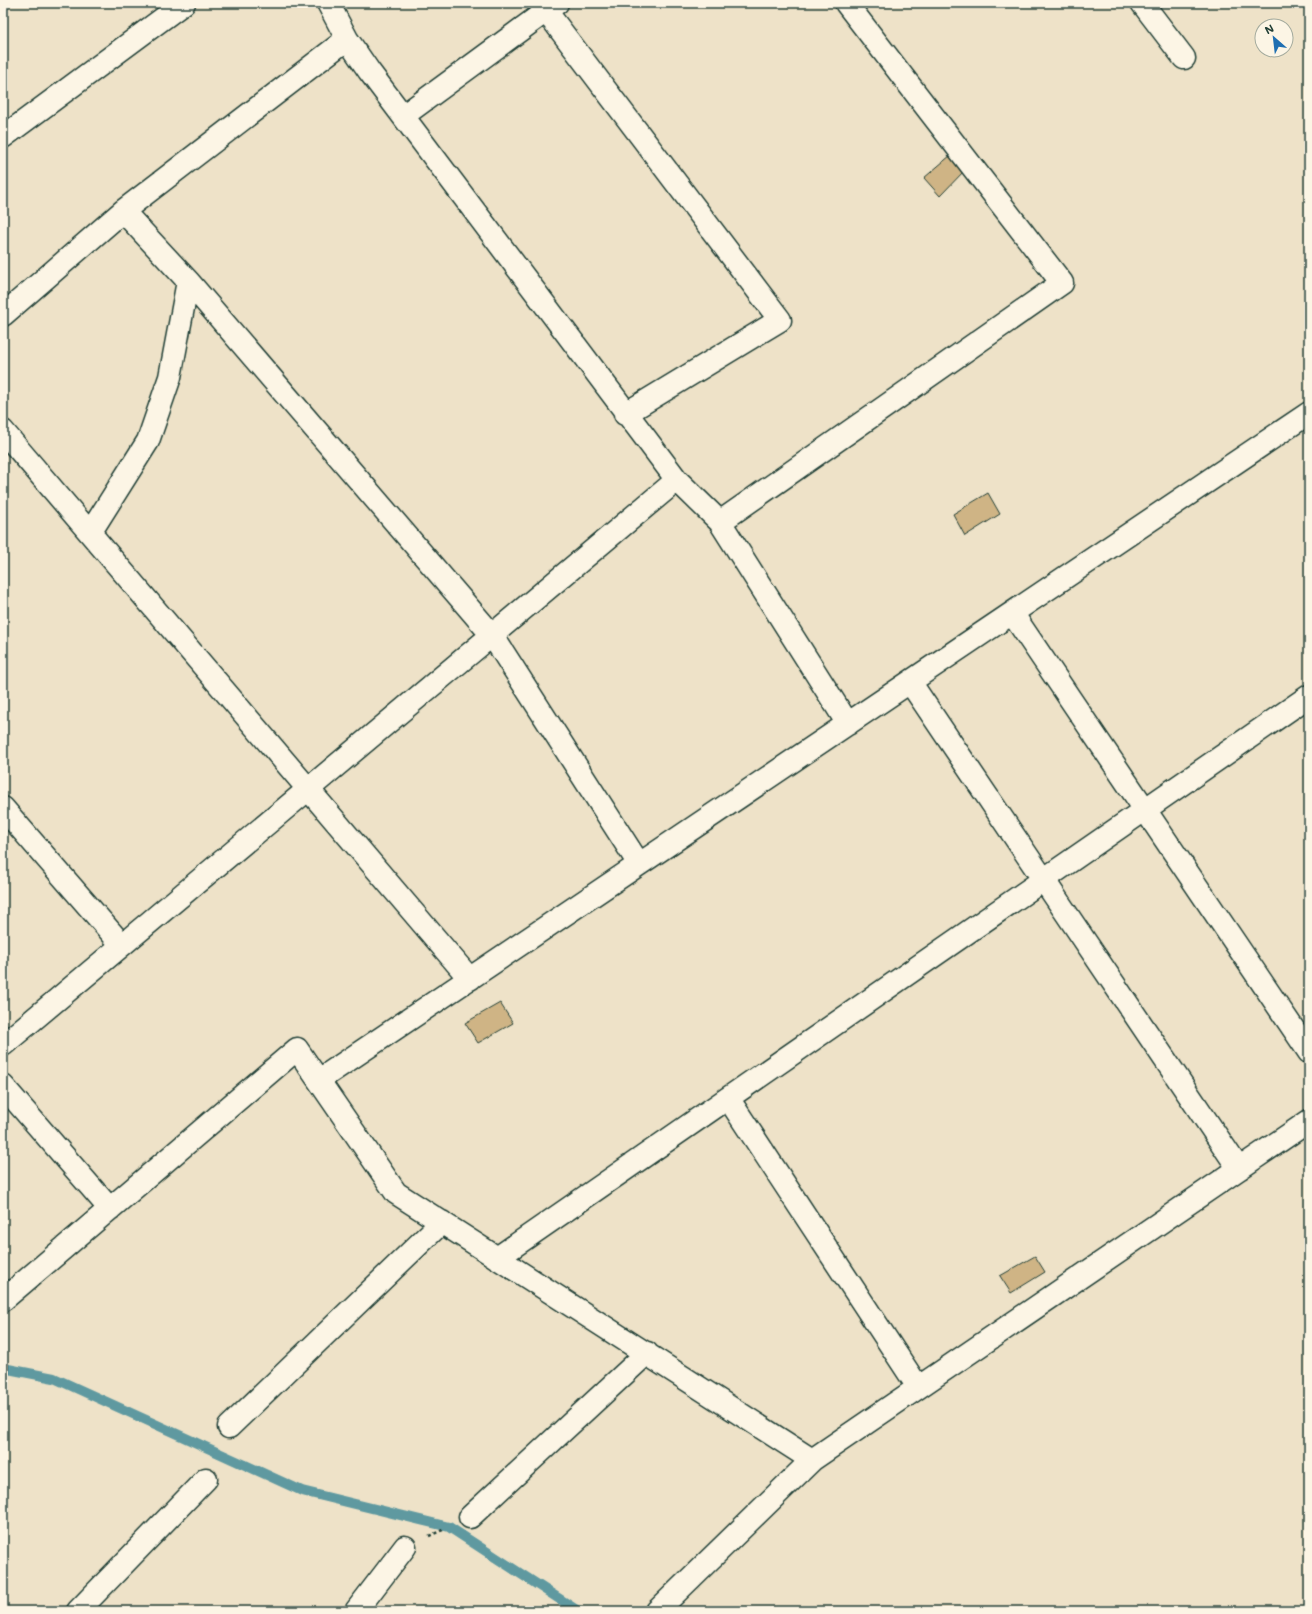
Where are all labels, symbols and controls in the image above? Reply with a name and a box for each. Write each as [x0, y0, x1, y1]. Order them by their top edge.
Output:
north arrow [1254, 18, 1294, 58]
text: N [1262, 20, 1276, 37]

